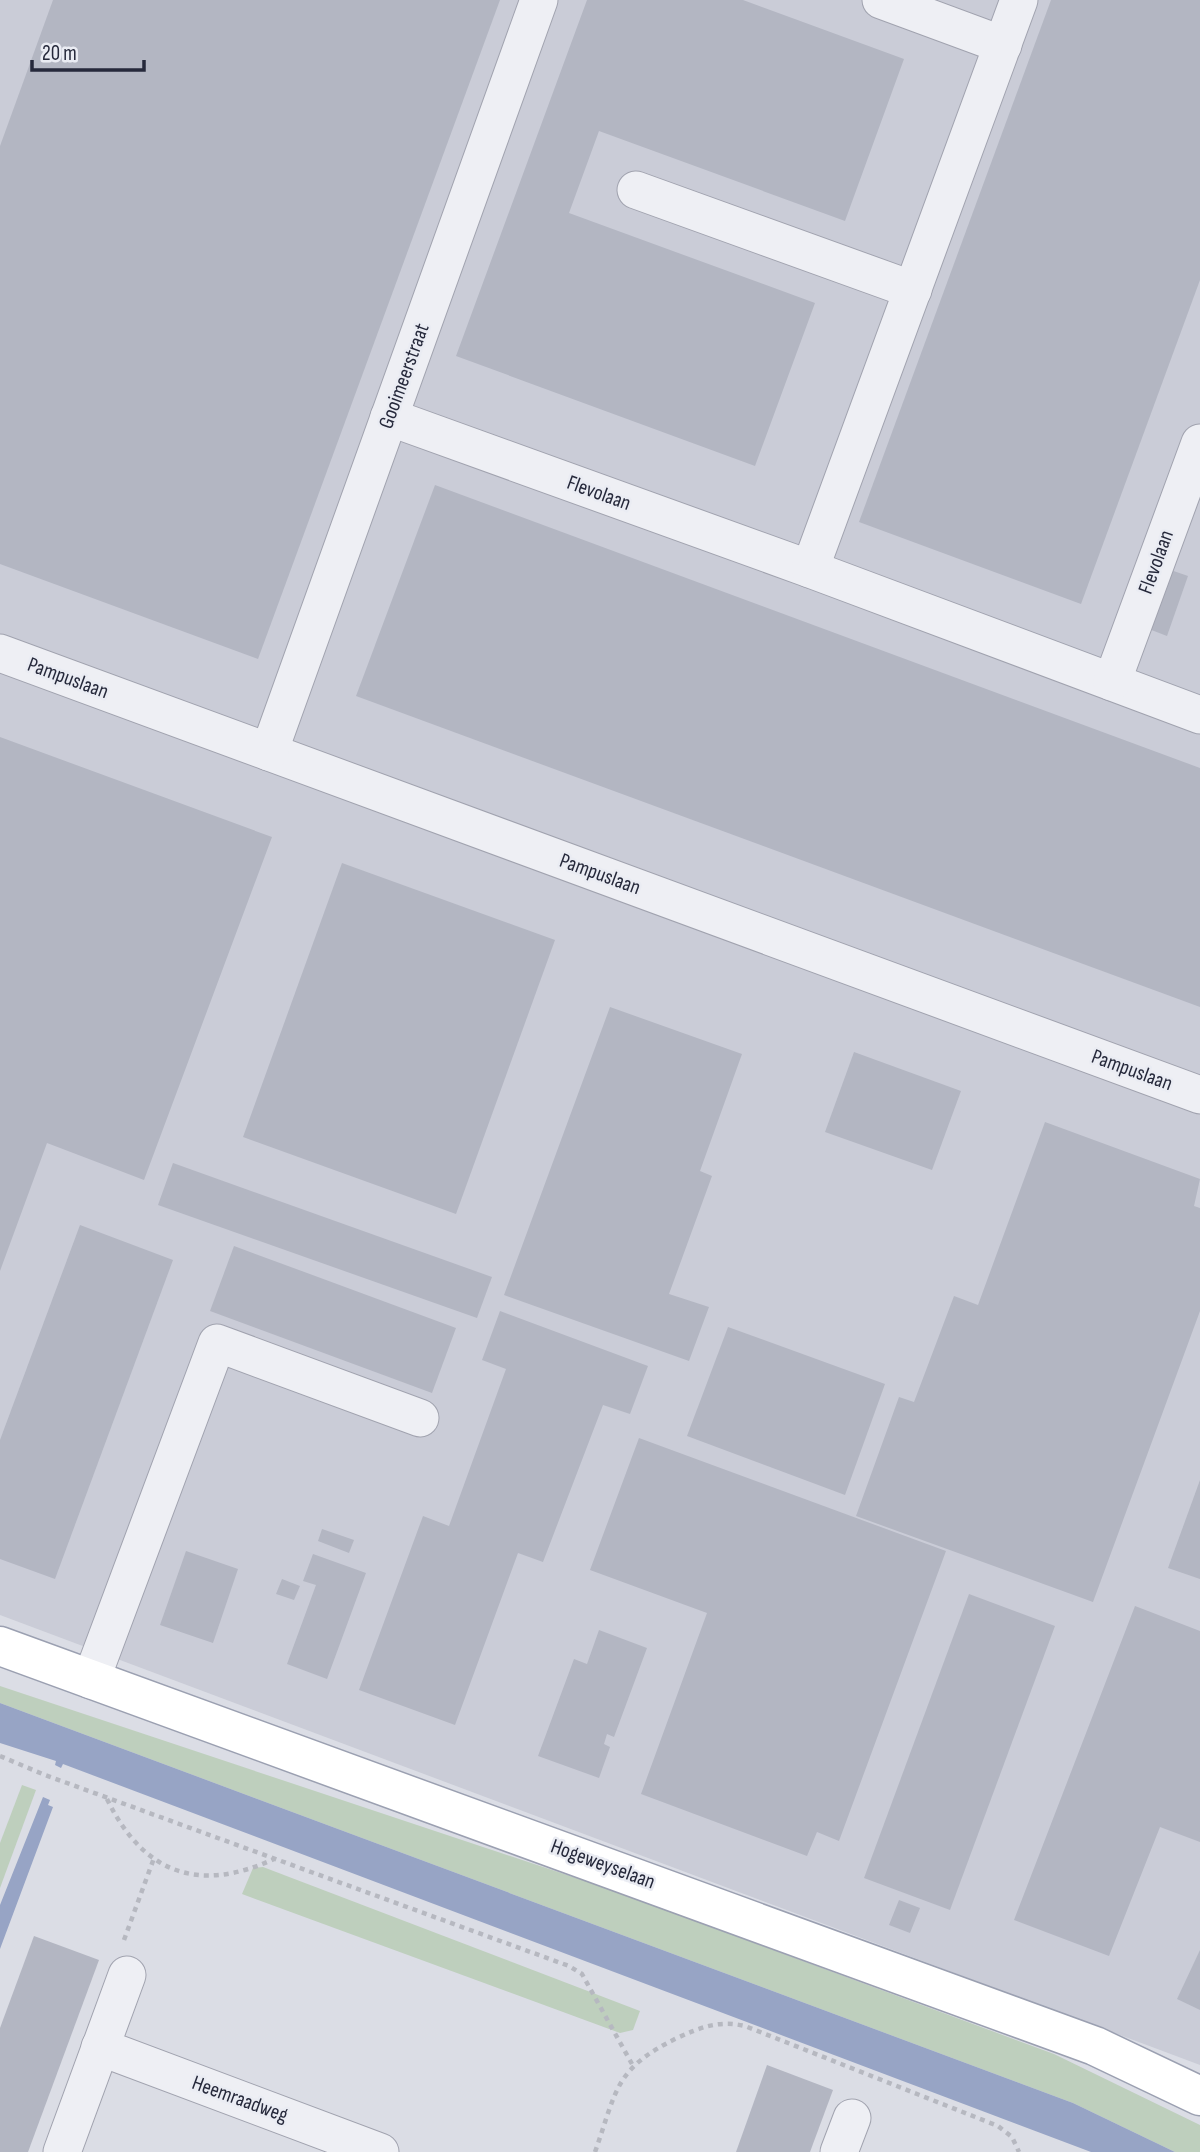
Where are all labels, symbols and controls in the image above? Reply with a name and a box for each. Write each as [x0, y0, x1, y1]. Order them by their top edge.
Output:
scale bar [32, 28, 144, 72]
text: 20 m [42, 41, 77, 66]
street label: Gooimeerstraat [373, 320, 435, 432]
street label: Flevolaan [564, 470, 634, 516]
street label: Flevolaan [1133, 527, 1179, 597]
street label: Pampuslaan [24, 652, 112, 704]
street label: Pampuslaan [556, 848, 644, 900]
street label: Pampuslaan [1088, 1044, 1176, 1096]
street label: Hogeweyselaan [547, 1834, 659, 1894]
street label: Heemraadweg [189, 2070, 291, 2128]

